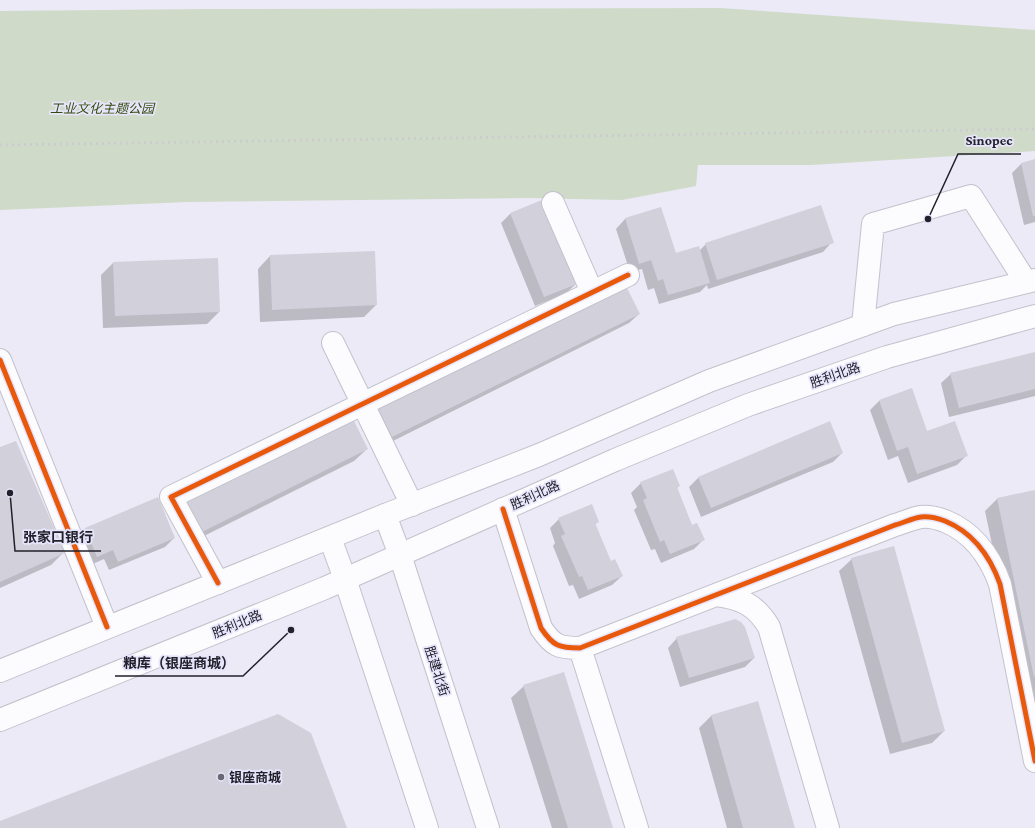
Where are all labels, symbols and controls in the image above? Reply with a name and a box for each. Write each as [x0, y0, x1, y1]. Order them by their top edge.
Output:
park label: 工业文化主题公园 [50, 101, 156, 116]
callout: Sinopec [958, 128, 1021, 154]
text: Sinopec [966, 132, 1013, 148]
street label: 胜利北路 [808, 359, 862, 391]
street label: 胜利北路 [508, 478, 562, 512]
callout: 张家口银行 [15, 525, 101, 551]
text: 张家口银行 [23, 529, 93, 545]
street label: 胜利北路 [210, 607, 264, 641]
street label: 胜建北街 [422, 644, 452, 698]
callout: 粮库（银座商城） [115, 650, 243, 676]
text: 粮库（银座商城） [123, 655, 235, 671]
place label: 银座商城 [229, 770, 281, 785]
marker: 银座商城 [216, 772, 226, 782]

